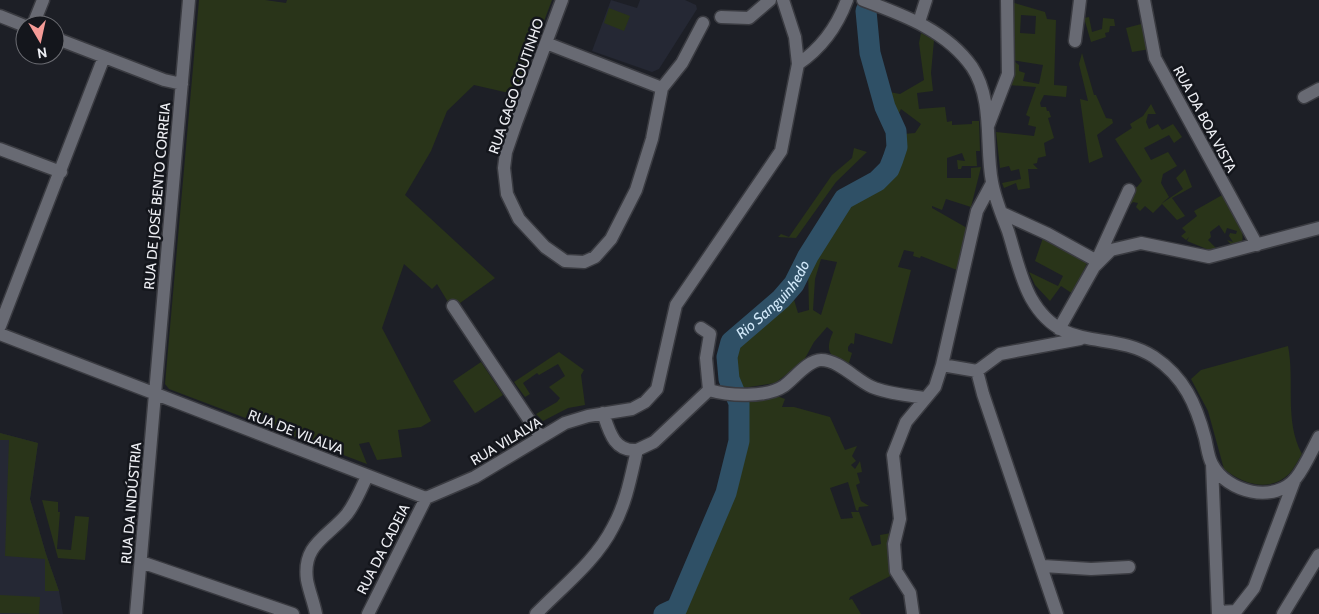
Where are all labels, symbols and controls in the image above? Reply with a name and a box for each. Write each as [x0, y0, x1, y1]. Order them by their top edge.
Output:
north arrow [15, 15, 65, 65]
street label: RUA GAGO COUTINHO [484, 16, 548, 156]
text: N [36, 43, 48, 63]
street label: RUA DA BOA VISTA [1169, 63, 1241, 176]
street label: RUA DE JOSÉ BENTO CORREIA [140, 101, 174, 290]
water label: Rio Sanguinhedo [732, 257, 814, 343]
street label: RUA DE VILALVA [246, 405, 347, 459]
street label: RUA VILALVA [467, 413, 545, 469]
street label: RUA DA INDÚSTRIA [117, 441, 145, 565]
street label: RUA DA CADEIA [352, 500, 414, 597]

